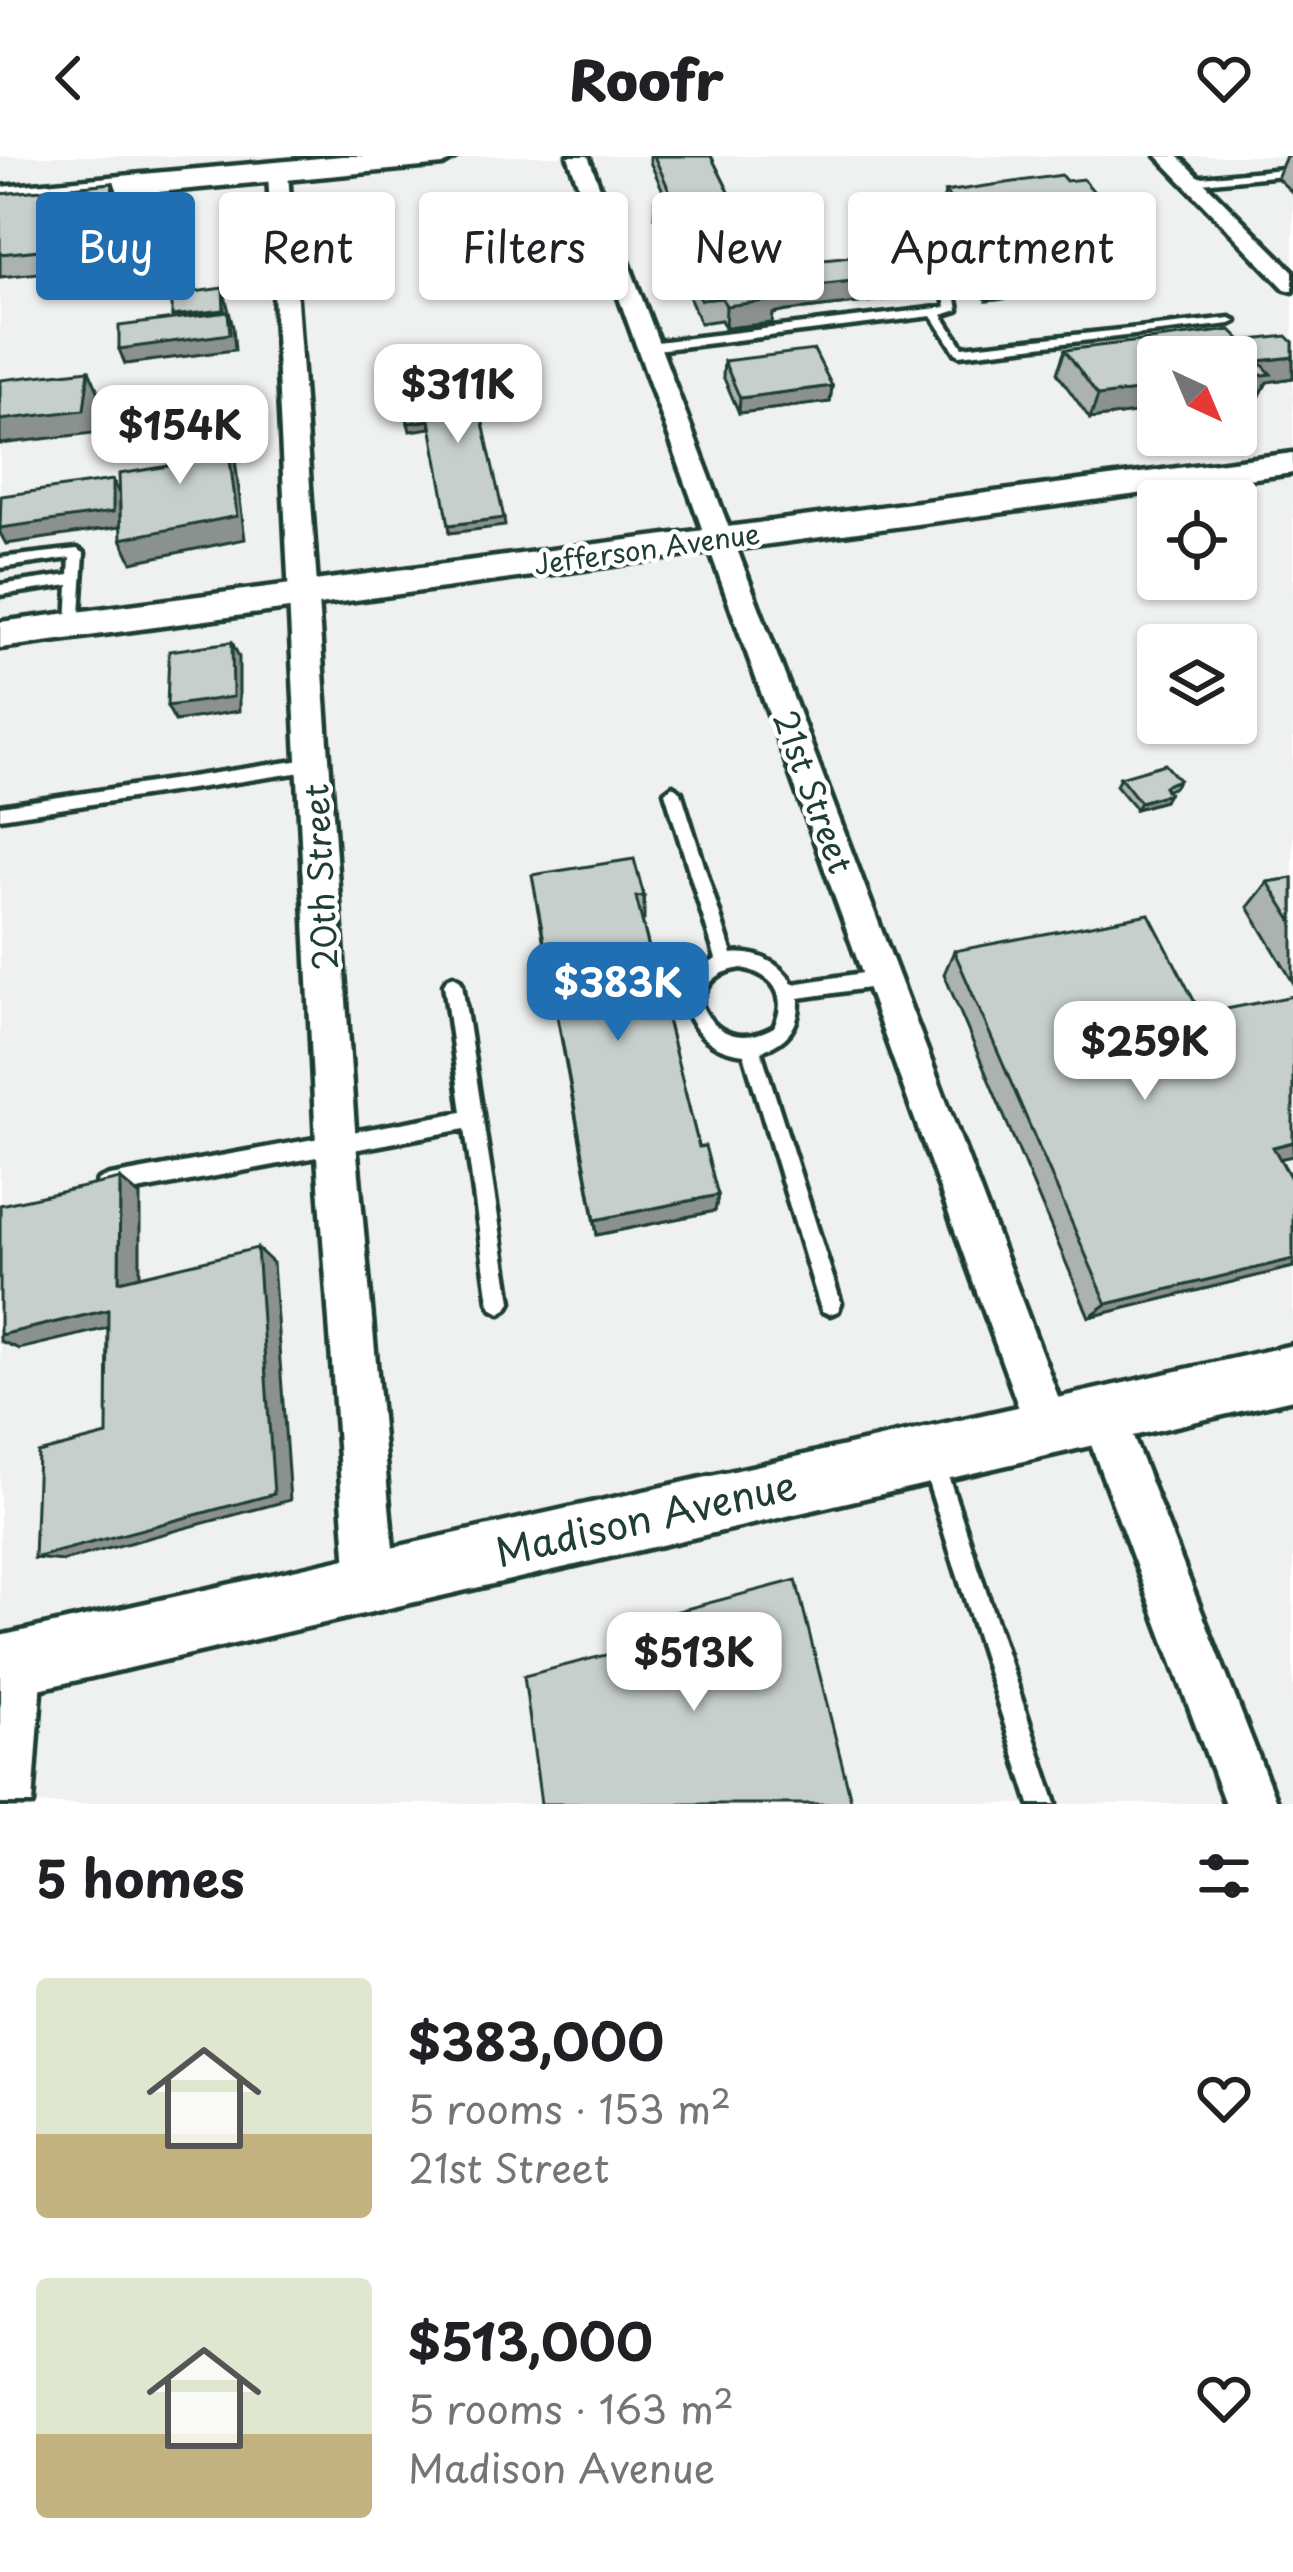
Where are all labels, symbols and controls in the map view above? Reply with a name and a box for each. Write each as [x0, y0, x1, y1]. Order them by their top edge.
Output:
text: Roofr [569, 38, 724, 119]
icon: back [36, 45, 102, 111]
icon: heart [1191, 45, 1257, 111]
chip: Buy [36, 192, 195, 300]
chip: Rent [219, 192, 395, 300]
chip: Filters [419, 192, 628, 300]
chip: New [652, 192, 824, 300]
chip: Apartment [848, 192, 1156, 300]
north arrow [1137, 336, 1257, 456]
map controls [1137, 336, 1257, 744]
pin: $311K [374, 344, 542, 446]
text: $311K [401, 353, 515, 412]
pin: $154K [96, 385, 264, 487]
text: $154K [118, 394, 242, 453]
button: locate [1137, 480, 1257, 600]
street label: Jefferson Avenue [531, 511, 762, 584]
button: layers [1137, 624, 1257, 744]
street label: 21st Street [762, 703, 868, 880]
street label: 20th Street [289, 783, 349, 972]
pin: $383K [534, 942, 702, 1044]
text: $383K [554, 951, 682, 1010]
pin: $259K [1061, 1001, 1229, 1103]
text: $259K [1081, 1010, 1209, 1069]
street label: Madison Avenue [489, 1453, 802, 1580]
pin: $513K [610, 1612, 778, 1714]
text: $513K [634, 1621, 754, 1680]
text: 5 homes [36, 1838, 245, 1915]
icon: filters [1191, 1843, 1257, 1909]
text: $383,000 [408, 2001, 664, 2078]
icon: home [132, 2026, 276, 2170]
icon: heart [1191, 2065, 1257, 2131]
text: 5 rooms · 153 m² [408, 2078, 731, 2137]
text: 21st Street [408, 2137, 609, 2196]
text: $513,000 [408, 2301, 653, 2378]
icon: home [132, 2326, 276, 2470]
icon: heart [1191, 2365, 1257, 2431]
text: 5 rooms · 163 m² [408, 2378, 734, 2437]
text: Madison Avenue [408, 2437, 715, 2496]

